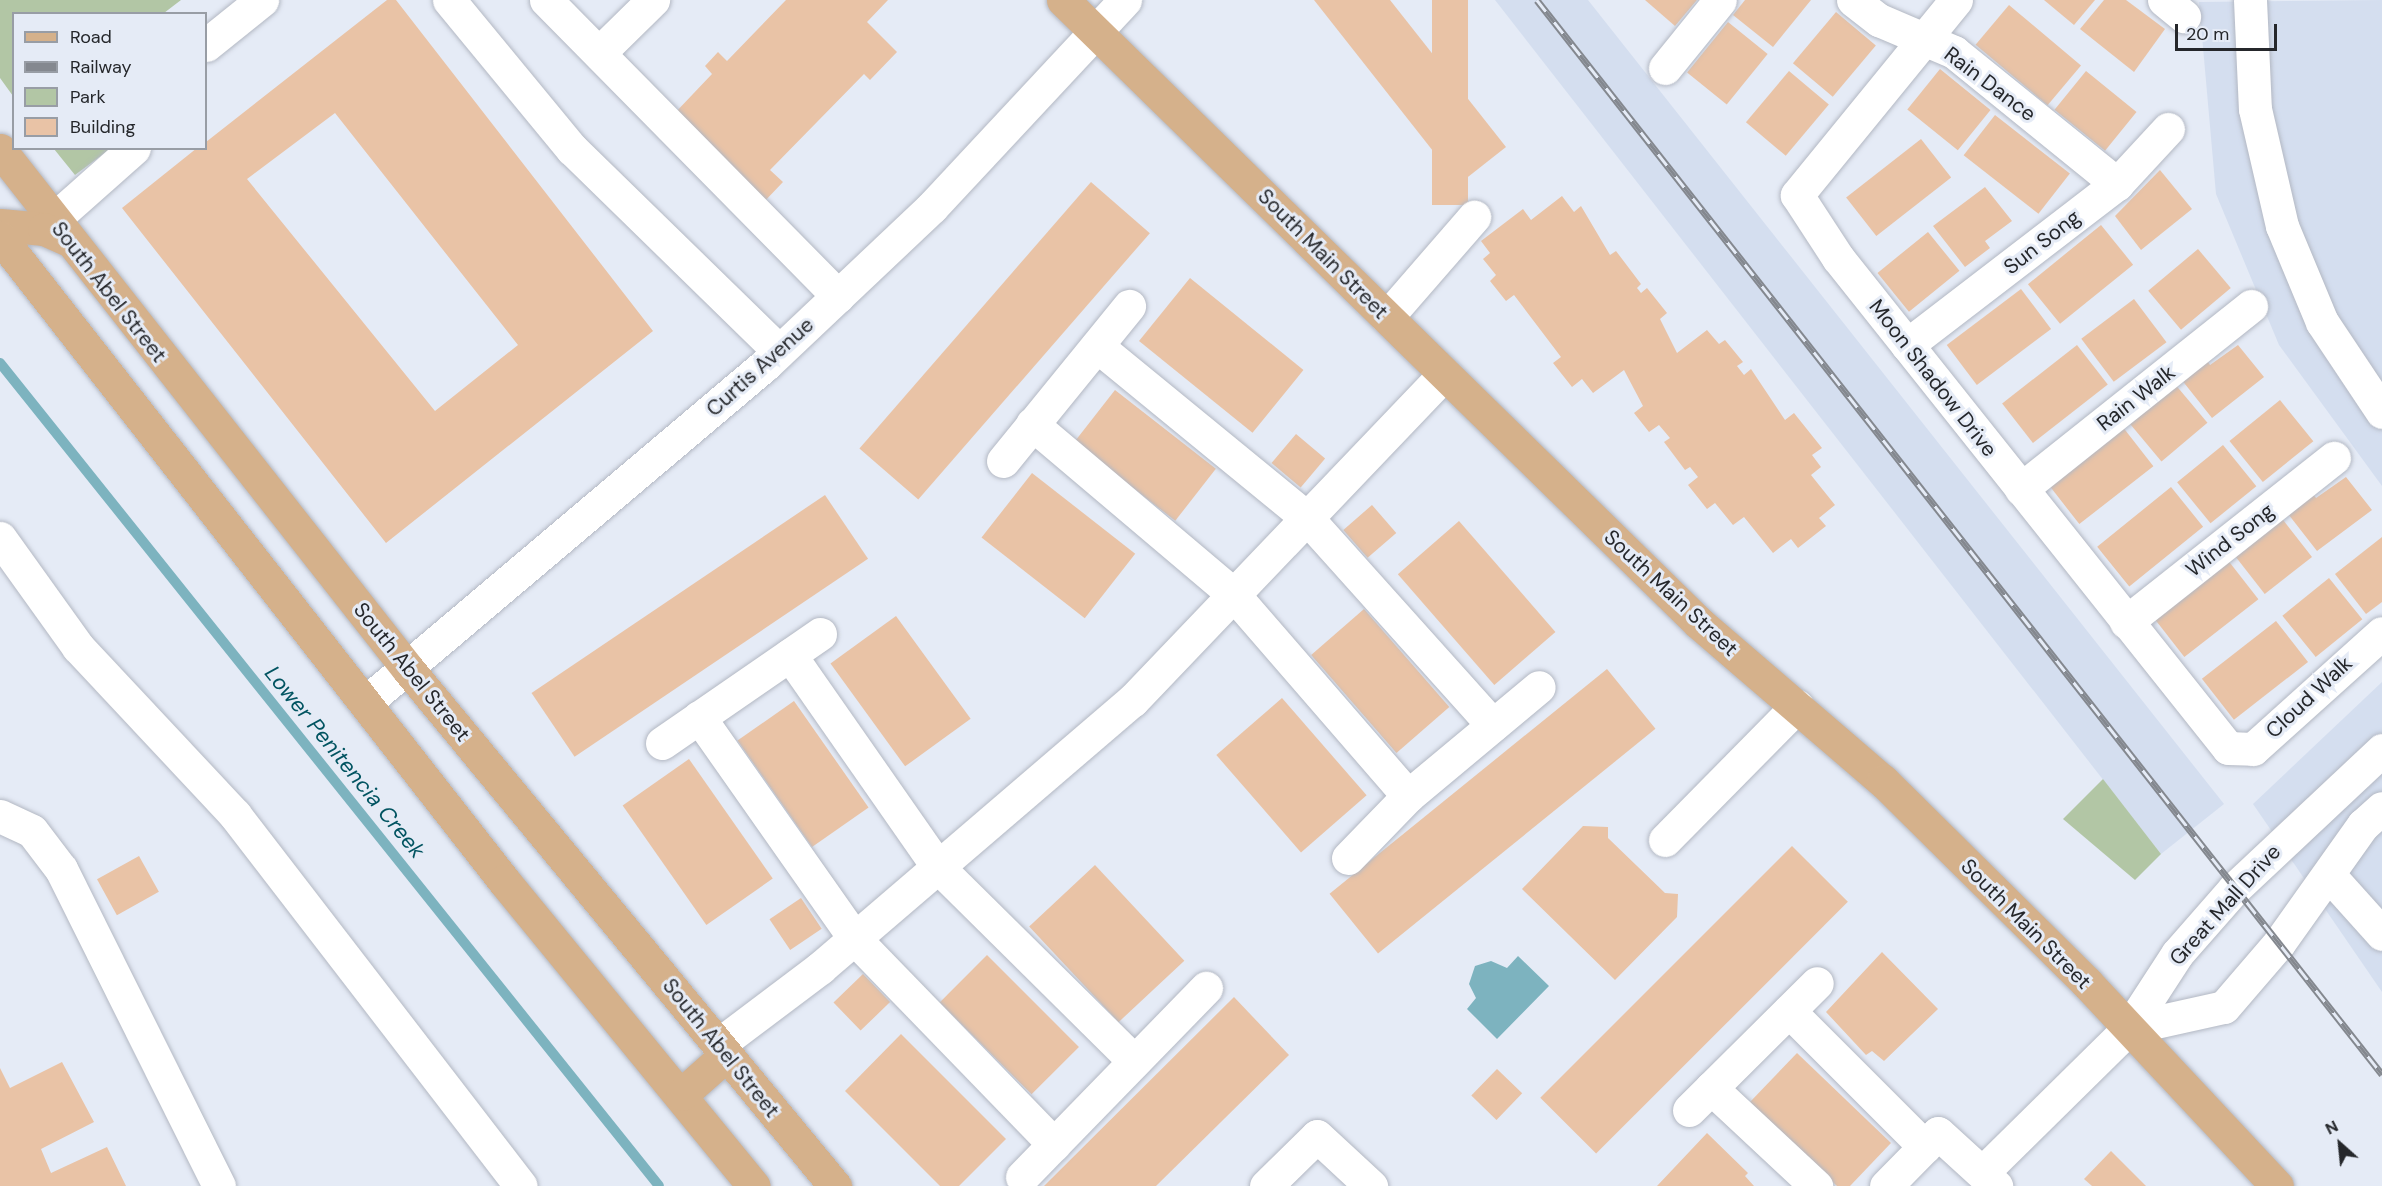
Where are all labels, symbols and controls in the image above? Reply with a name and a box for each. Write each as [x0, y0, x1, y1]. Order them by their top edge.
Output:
legend [12, 12, 207, 150]
scale bar [2178, 12, 2280, 50]
text: 20 m [2186, 22, 2229, 46]
text: Road [70, 25, 112, 49]
street label: Rain Dance [1939, 41, 2041, 127]
text: Railway [70, 55, 132, 79]
text: Park [70, 85, 106, 109]
text: Building [70, 115, 135, 139]
street label: South Main Street [1253, 184, 1393, 324]
street label: Sun Song [1999, 204, 2085, 280]
street label: South Abel Street [46, 217, 172, 367]
street label: Moon Shadow Drive [1864, 294, 2002, 462]
street label: Curtis Avenue [701, 312, 819, 422]
street label: Rain Walk [2092, 360, 2180, 436]
street label: Wind Song [2181, 498, 2279, 582]
street label: South Main Street [1599, 525, 1743, 661]
street label: South Abel Street [348, 597, 476, 747]
street label: Cloud Walk [2261, 651, 2357, 743]
water label: Lower Penitencia Creek [259, 660, 431, 864]
street label: Great Mall Drive [2164, 839, 2286, 971]
street label: South Main Street [1956, 854, 2096, 994]
street label: South Abel Street [657, 973, 785, 1123]
north arrow [2310, 1114, 2370, 1174]
text: N [2322, 1116, 2342, 1140]

